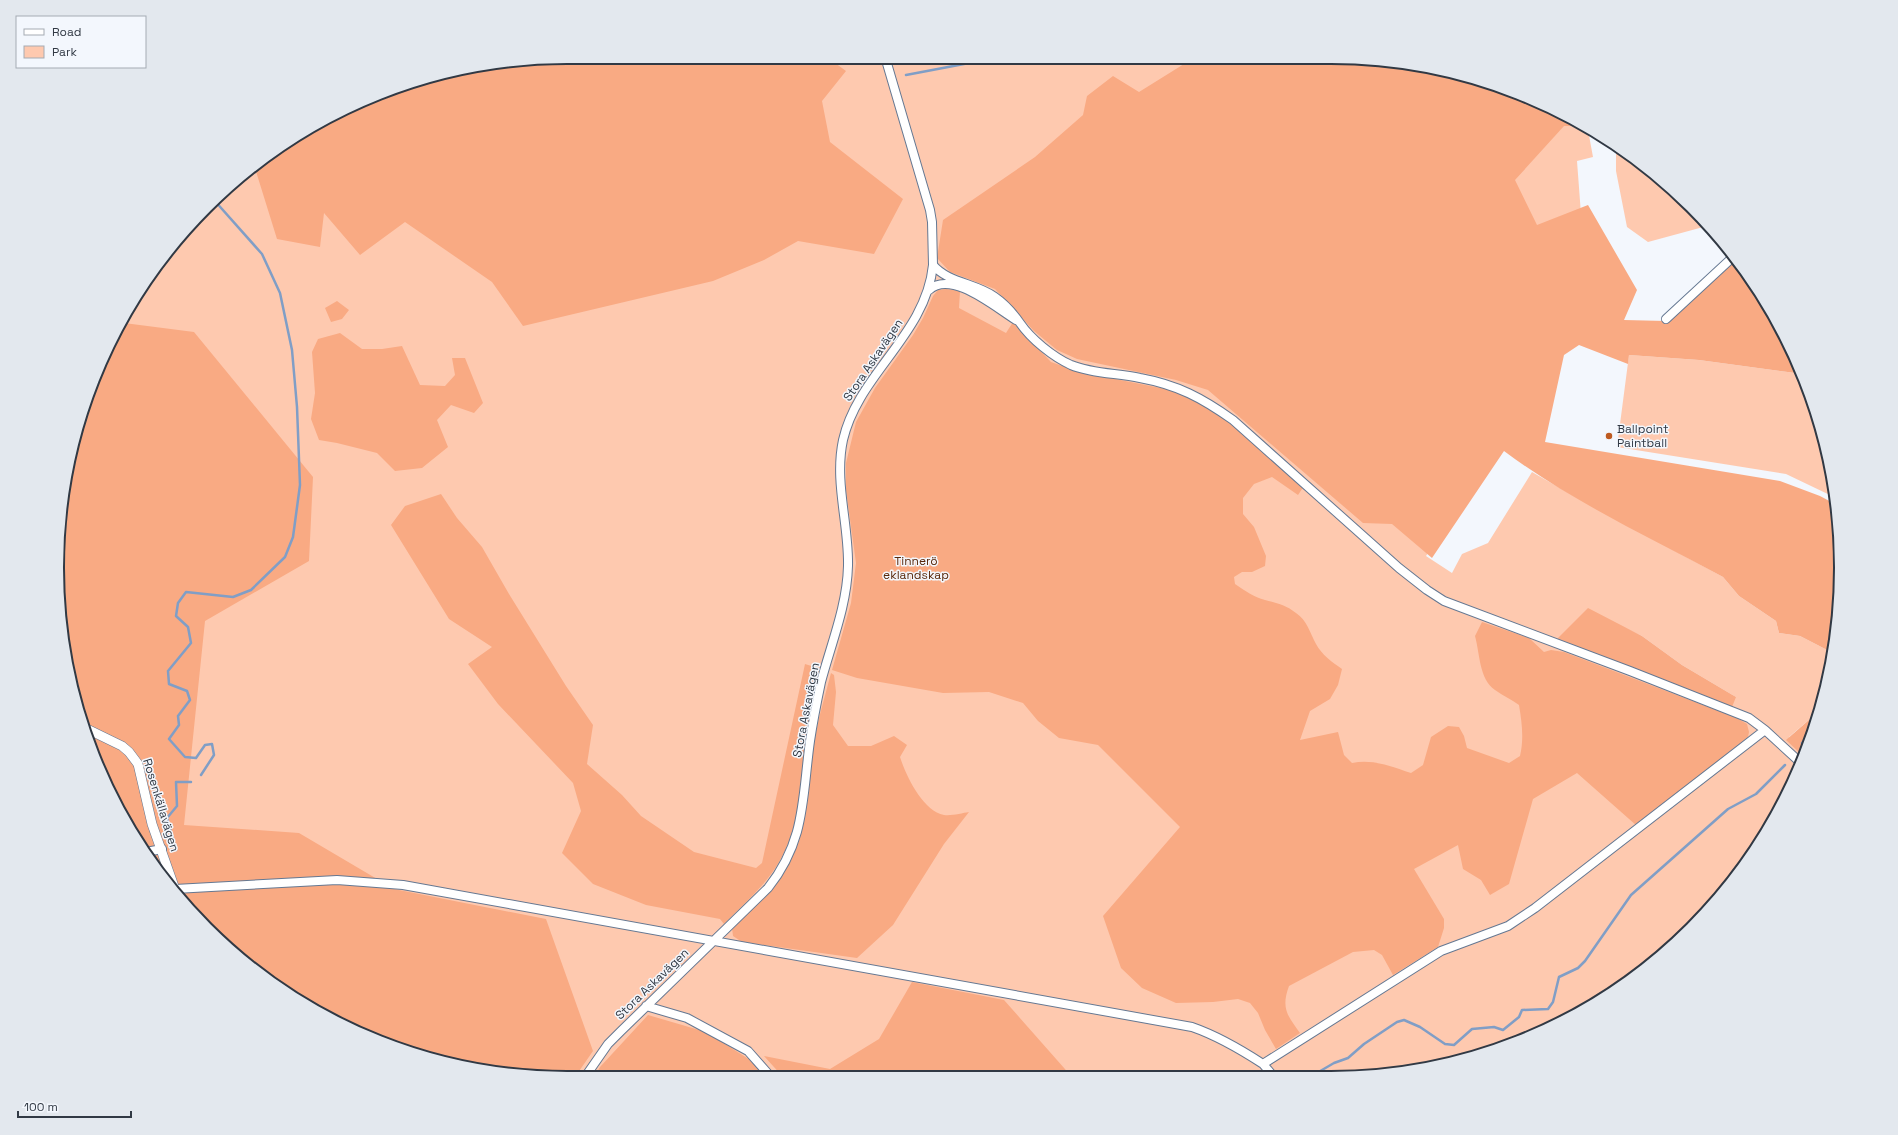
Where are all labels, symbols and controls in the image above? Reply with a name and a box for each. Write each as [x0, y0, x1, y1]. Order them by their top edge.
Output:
legend [16, 16, 146, 68]
text: Road [52, 24, 81, 40]
text: Park [52, 44, 77, 60]
street label: Stora Askavägen [839, 316, 907, 404]
place label: Ballpoint Paintball [1617, 421, 1669, 451]
marker: Ballpoint Paintball [1604, 431, 1614, 441]
park label: Tinnerö eklandskap [883, 553, 949, 583]
street label: Stora Askavägen [789, 661, 823, 759]
street label: Rosenkällavägen [139, 756, 183, 854]
street label: Stora Askavägen [612, 945, 692, 1023]
scale bar [18, 1093, 131, 1119]
text: 100 m [24, 1099, 58, 1115]

